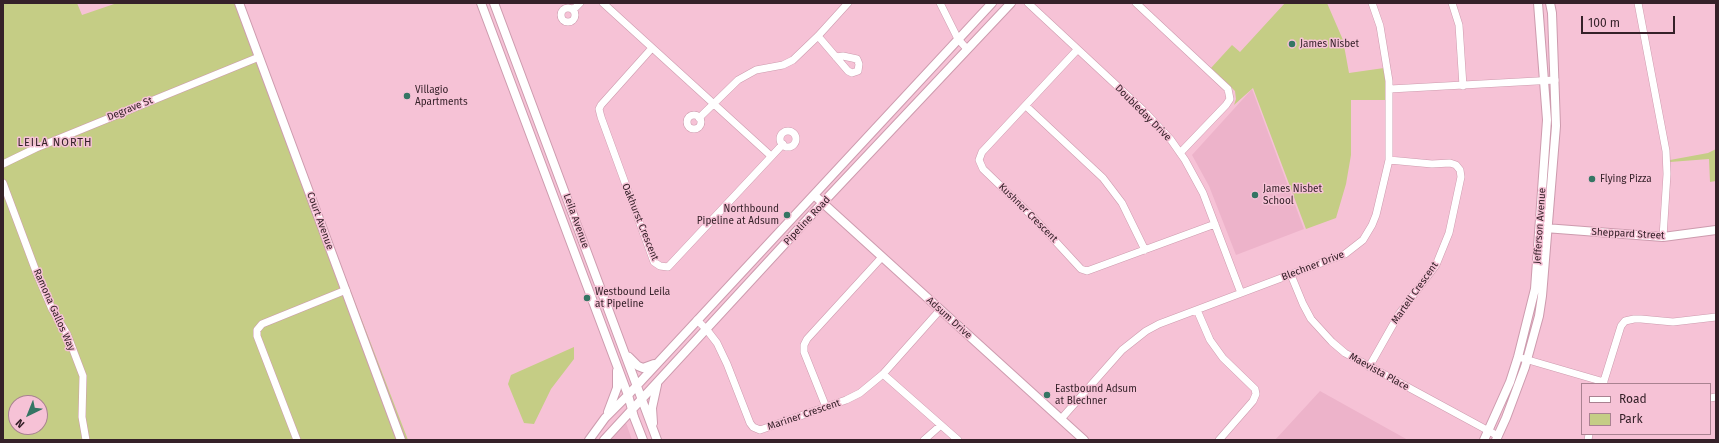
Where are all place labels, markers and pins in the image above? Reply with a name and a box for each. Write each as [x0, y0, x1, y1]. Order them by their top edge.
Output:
place label: James Nisbet [1300, 38, 1359, 50]
marker: James Nisbet [1287, 39, 1297, 49]
place label: Villagio Apartments [415, 84, 468, 108]
marker: Villagio Apartments [402, 91, 412, 101]
place label: Flying Pizza [1600, 173, 1652, 185]
marker: Flying Pizza [1587, 174, 1597, 184]
place label: James Nisbet School [1263, 183, 1322, 206]
marker: James Nisbet School [1250, 190, 1260, 200]
place label: Northbound Pipeline at Adsum [697, 203, 779, 226]
marker: Northbound Pipeline at Adsum [782, 210, 792, 220]
place label: Westbound Leila at Pipeline [595, 286, 670, 310]
marker: Westbound Leila at Pipeline [582, 293, 592, 303]
place label: Eastbound Adsum at Blechner [1055, 383, 1137, 406]
marker: Eastbound Adsum at Blechner [1042, 390, 1052, 400]

